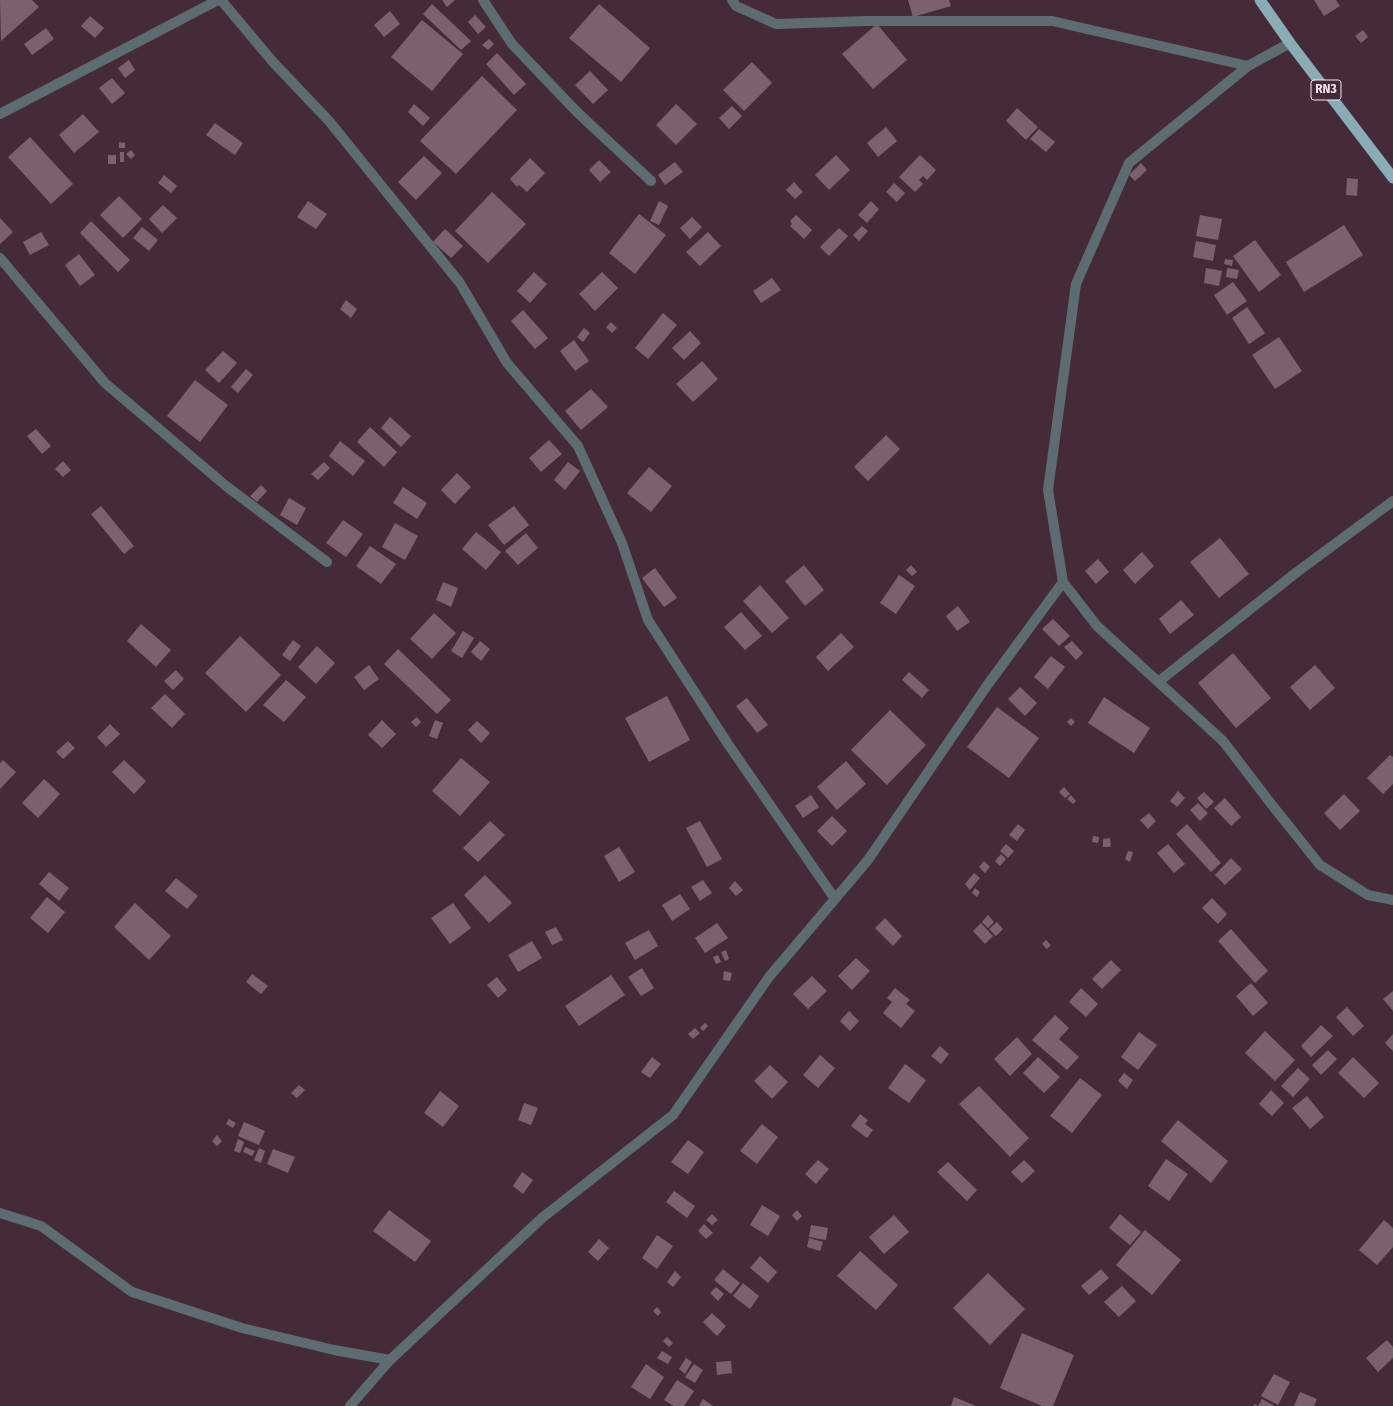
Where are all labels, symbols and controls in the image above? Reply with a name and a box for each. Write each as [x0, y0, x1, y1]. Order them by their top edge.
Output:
road number: RN3 [1311, 80, 1341, 100]

